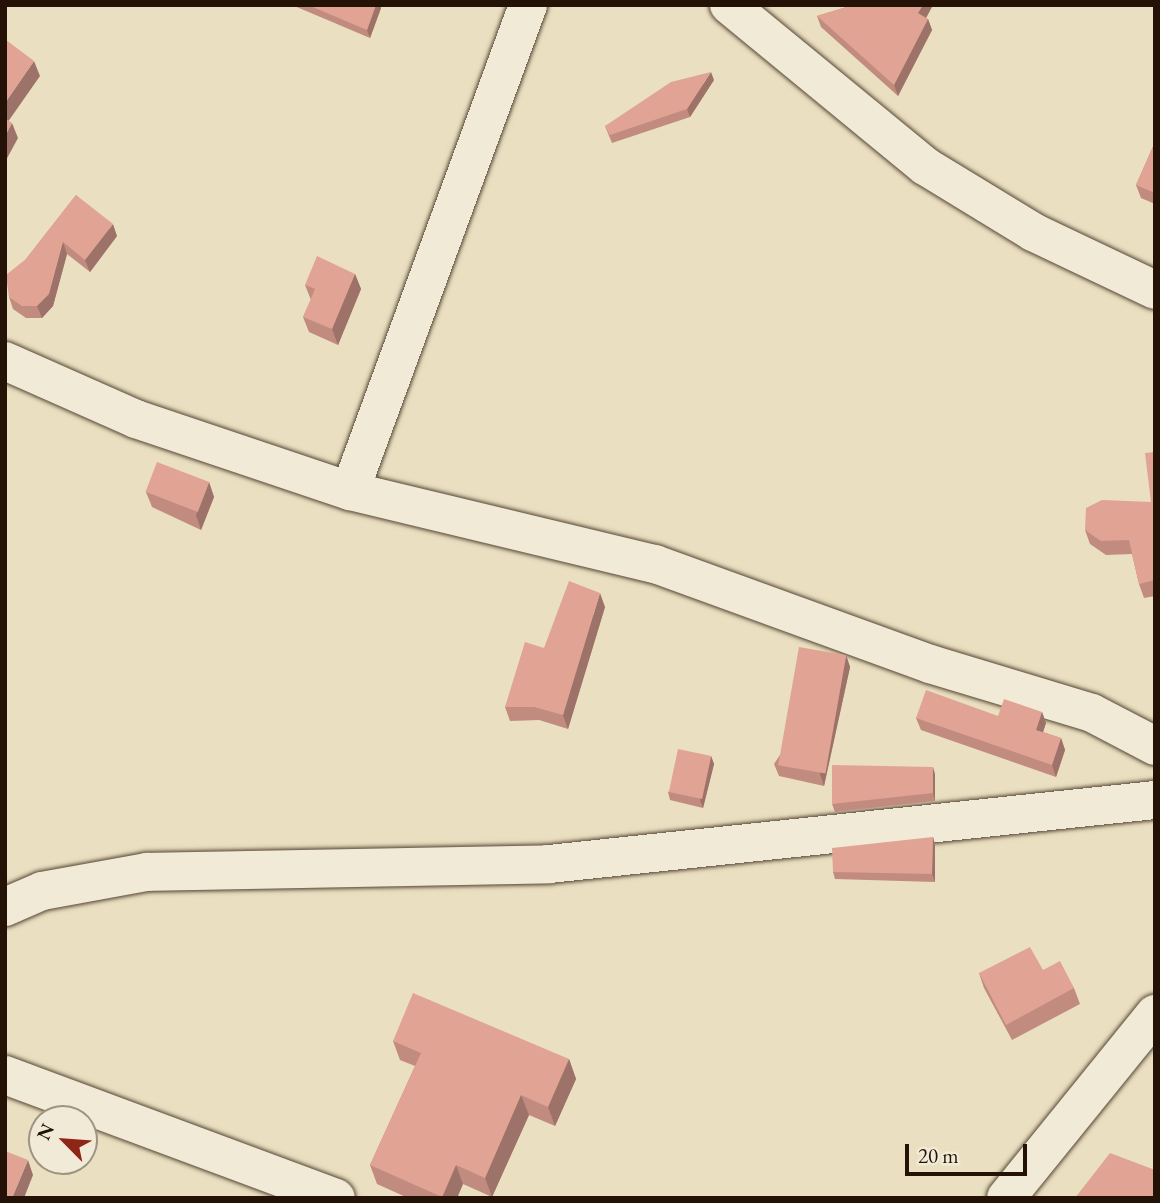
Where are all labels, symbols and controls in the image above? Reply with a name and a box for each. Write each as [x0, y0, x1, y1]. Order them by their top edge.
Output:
north arrow [28, 1105, 98, 1175]
text: N [31, 1120, 60, 1144]
scale bar [908, 1130, 1030, 1174]
text: 20 m [918, 1142, 959, 1169]

